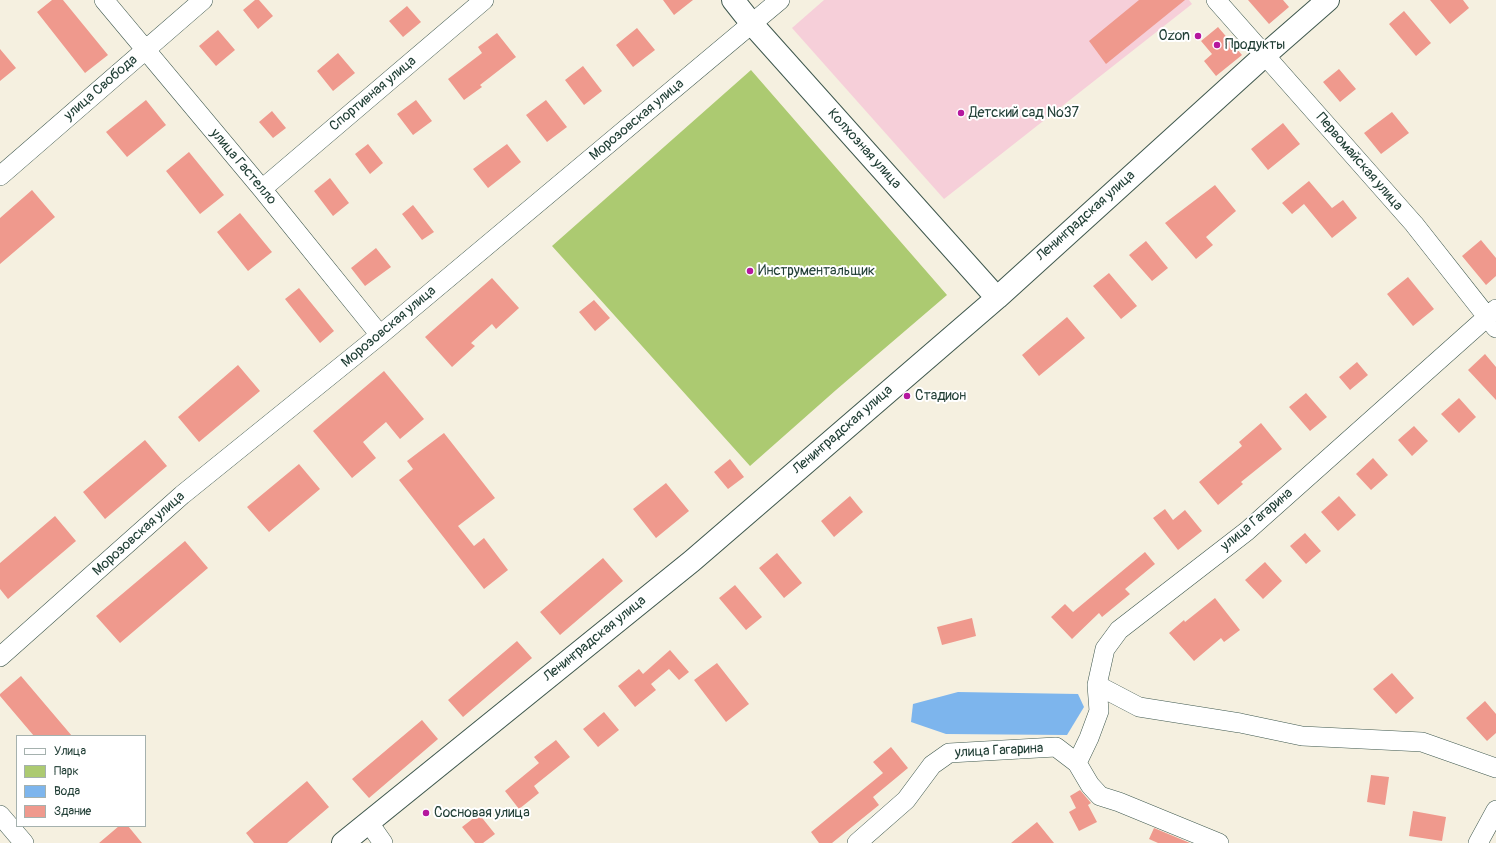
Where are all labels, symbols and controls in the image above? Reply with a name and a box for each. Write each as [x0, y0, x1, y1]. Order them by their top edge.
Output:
place label: Ozon [1159, 28, 1190, 44]
marker: Ozon [1193, 31, 1203, 41]
place label: Продукты [1225, 37, 1285, 53]
marker: Продукты [1212, 40, 1222, 50]
street label: улица Свобода [61, 52, 141, 124]
street label: Спортивная улица [326, 53, 420, 135]
street label: Морозовская улица [586, 76, 688, 164]
street label: Колхозная улица [824, 105, 904, 193]
place label: Детский сад №37 [969, 105, 1079, 121]
marker: Детский сад №37 [956, 108, 966, 118]
street label: Первомайская улица [1312, 110, 1406, 214]
street label: улица Гастелло [206, 126, 280, 208]
street label: Ленинградская улица [1033, 167, 1139, 265]
place label: Инструментальщик [758, 263, 875, 279]
marker: Инструментальщик [745, 266, 755, 276]
street label: Морозовская улица [338, 283, 440, 371]
street label: Ленинградская улица [790, 382, 896, 478]
place label: Стадион [915, 388, 966, 404]
marker: Стадион [902, 391, 912, 401]
street label: улица Гагарина [1218, 485, 1296, 555]
street label: Морозовская улица [89, 488, 189, 580]
street label: Ленинградская улица [540, 592, 650, 686]
legend [16, 735, 146, 827]
street label: улица Гагарина [954, 740, 1044, 762]
text: Улица [54, 744, 86, 759]
text: Парк [54, 764, 79, 779]
text: Вода [54, 784, 80, 799]
text: Здание [54, 804, 91, 819]
place label: Сосновая улица [434, 805, 530, 821]
marker: Сосновая улица [421, 808, 431, 818]

